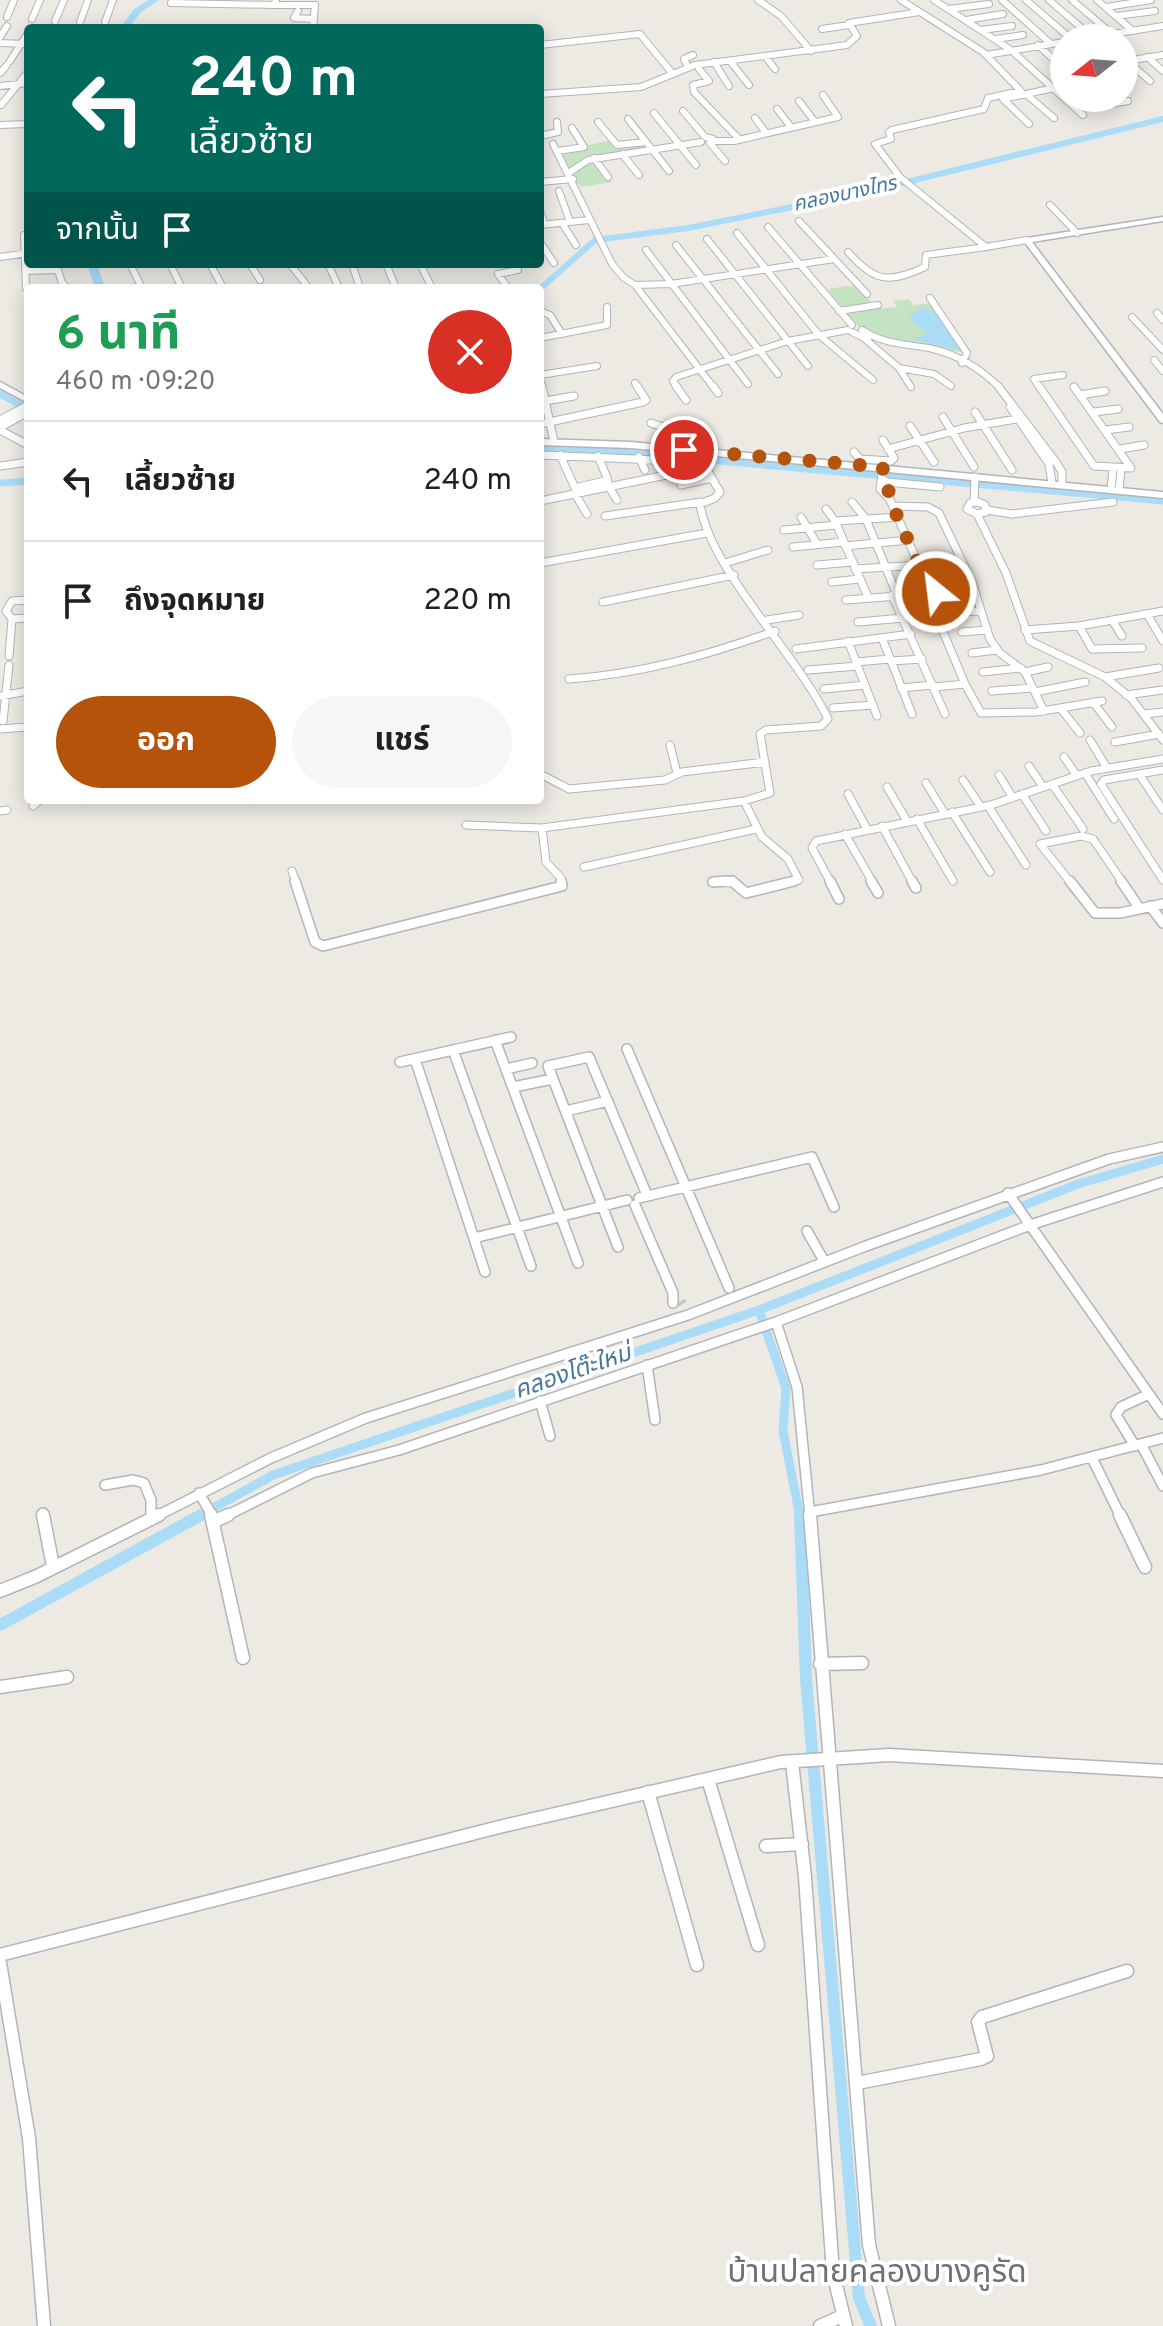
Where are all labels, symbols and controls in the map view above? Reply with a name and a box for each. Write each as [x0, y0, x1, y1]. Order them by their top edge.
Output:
north arrow [1050, 24, 1138, 112]
map controls [1050, 24, 1138, 112]
text: 240 m [188, 46, 358, 116]
icon: left [56, 56, 160, 160]
text: เลี้ยวซ้าย [188, 121, 314, 167]
water label: คลองบางไทร [791, 171, 900, 219]
icon: arrive [155, 208, 199, 252]
text: จากนั้น [56, 213, 139, 250]
text: 6 นาที [56, 306, 180, 366]
button: close [428, 310, 512, 394]
text: 460 m · 09:20 [56, 366, 215, 399]
pin [650, 416, 718, 484]
icon: arrive [662, 428, 706, 472]
icon: left [56, 459, 100, 503]
text: 240 m [424, 463, 512, 500]
text: เลี้ยวซ้าย [124, 464, 236, 501]
position arrow [894, 550, 978, 634]
icon: arrive [56, 579, 100, 623]
text: 220 m [424, 583, 512, 620]
text: ถึงจุดหมาย [124, 584, 265, 621]
button: ออก [56, 696, 276, 788]
button: แชร์ [292, 696, 512, 788]
water label: คลองโต๊ะใหม่ [511, 1338, 638, 1407]
district label: บ้านปลายคลองบางคูรัด [727, 2254, 1027, 2294]

